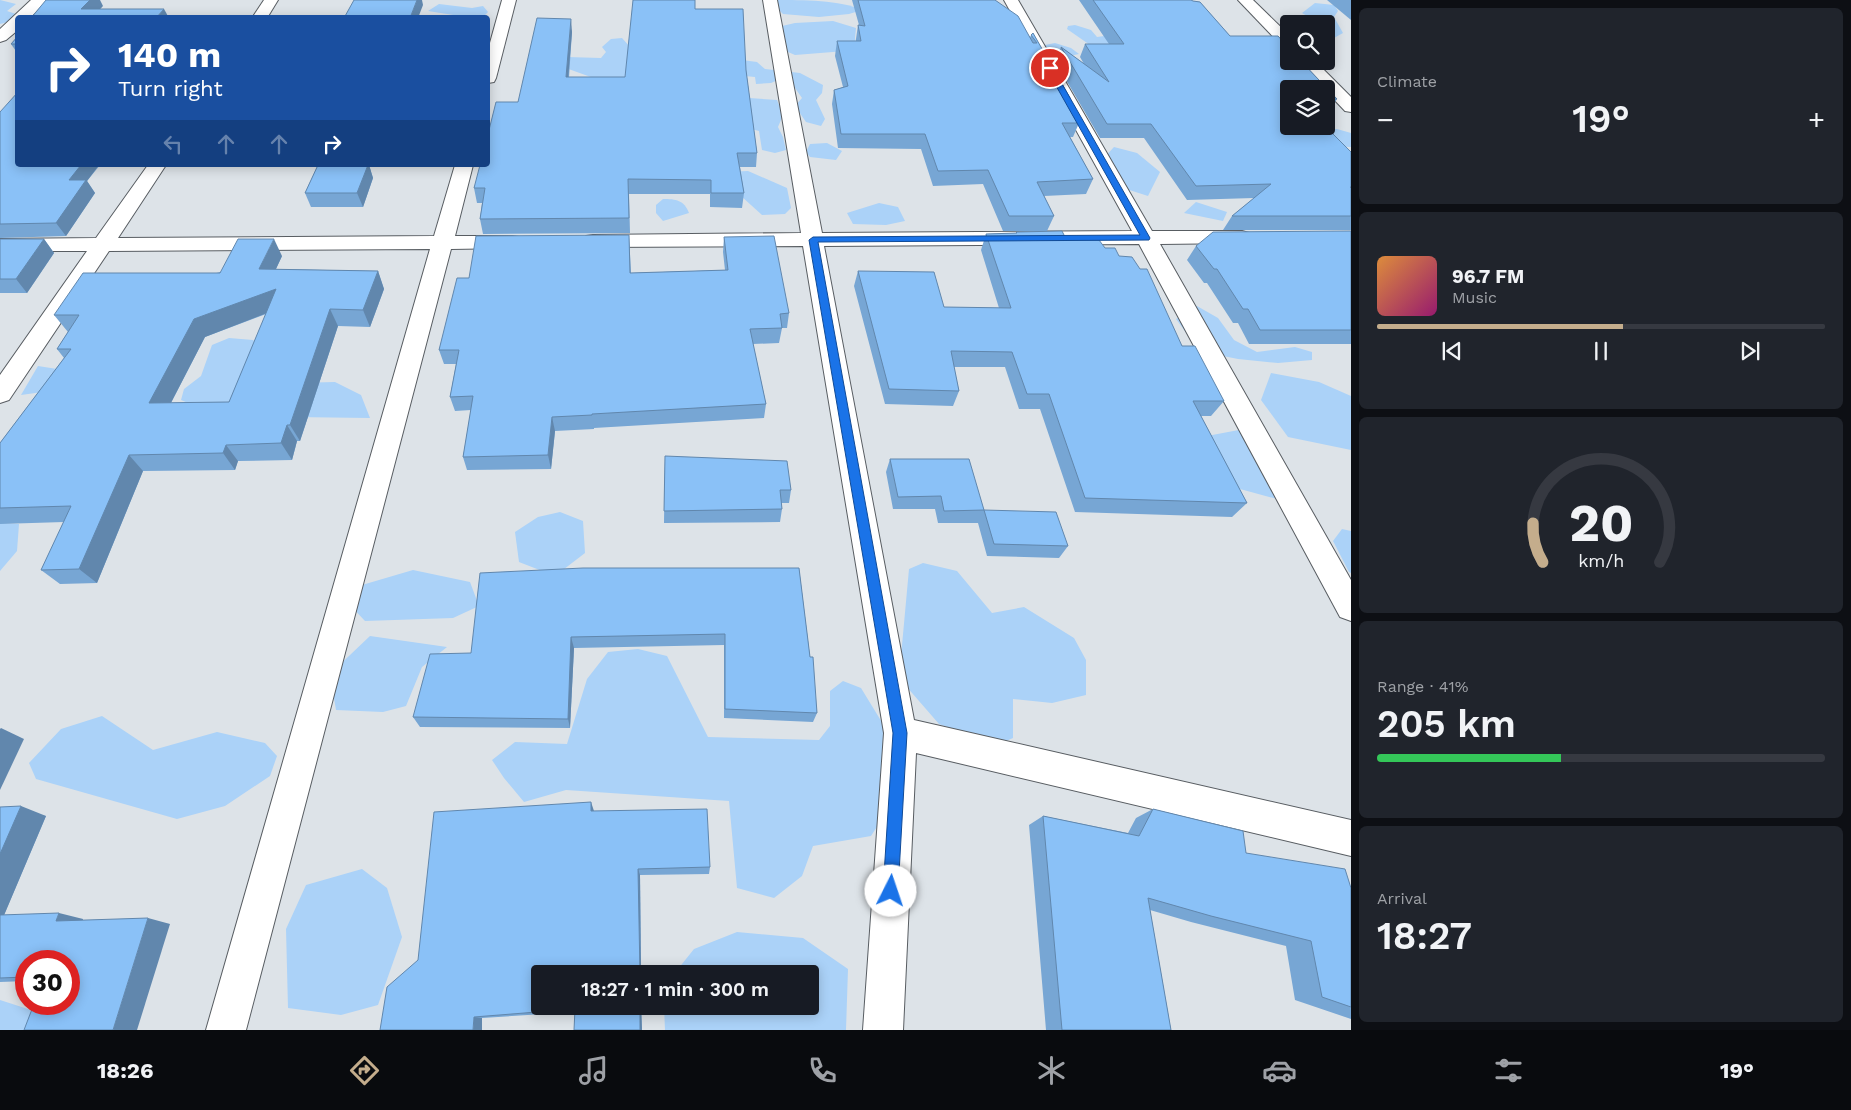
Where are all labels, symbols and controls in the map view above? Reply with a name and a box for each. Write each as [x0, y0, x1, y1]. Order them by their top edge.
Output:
map controls [1280, 15, 1335, 135]
button: search [1280, 15, 1335, 70]
text: 140 m [118, 34, 221, 76]
icon: right [35, 35, 100, 100]
pin [1029, 47, 1071, 89]
icon: arrive [1036, 54, 1064, 82]
text: Climate [1377, 72, 1437, 91]
text: Turn right [118, 76, 223, 101]
button: layers [1280, 80, 1335, 135]
text: 19° [1572, 97, 1630, 141]
text: − [1377, 103, 1394, 136]
text: + [1808, 103, 1825, 136]
icon: left [159, 130, 187, 158]
icon: ahead [212, 130, 240, 158]
icon: ahead [265, 130, 293, 158]
icon: right [318, 130, 346, 158]
text: 96.7 FM [1452, 265, 1524, 288]
text: Music [1452, 288, 1497, 307]
icon: previous [1438, 337, 1466, 365]
icon: pause [1587, 337, 1615, 365]
icon: next [1736, 337, 1764, 365]
text: 20 [1569, 493, 1633, 554]
text: km/h [1578, 550, 1624, 571]
text: Range · 41% [1377, 677, 1468, 696]
text: 205 km [1377, 702, 1516, 746]
position arrow [864, 864, 916, 916]
text: Arrival [1377, 889, 1427, 908]
text: 18:27 [1377, 914, 1472, 958]
speed limit sign: 30 [15, 950, 80, 1015]
text: 18:27 · 1 min · 300 m [581, 978, 769, 1001]
icon: directions [347, 1053, 382, 1088]
icon: music [576, 1053, 611, 1088]
icon: phone [805, 1053, 840, 1088]
icon: climate [1034, 1053, 1069, 1088]
icon: car [1262, 1053, 1297, 1088]
icon: filters [1491, 1053, 1526, 1088]
text: 18:26 [97, 1058, 153, 1083]
text: 19° [1720, 1058, 1754, 1083]

